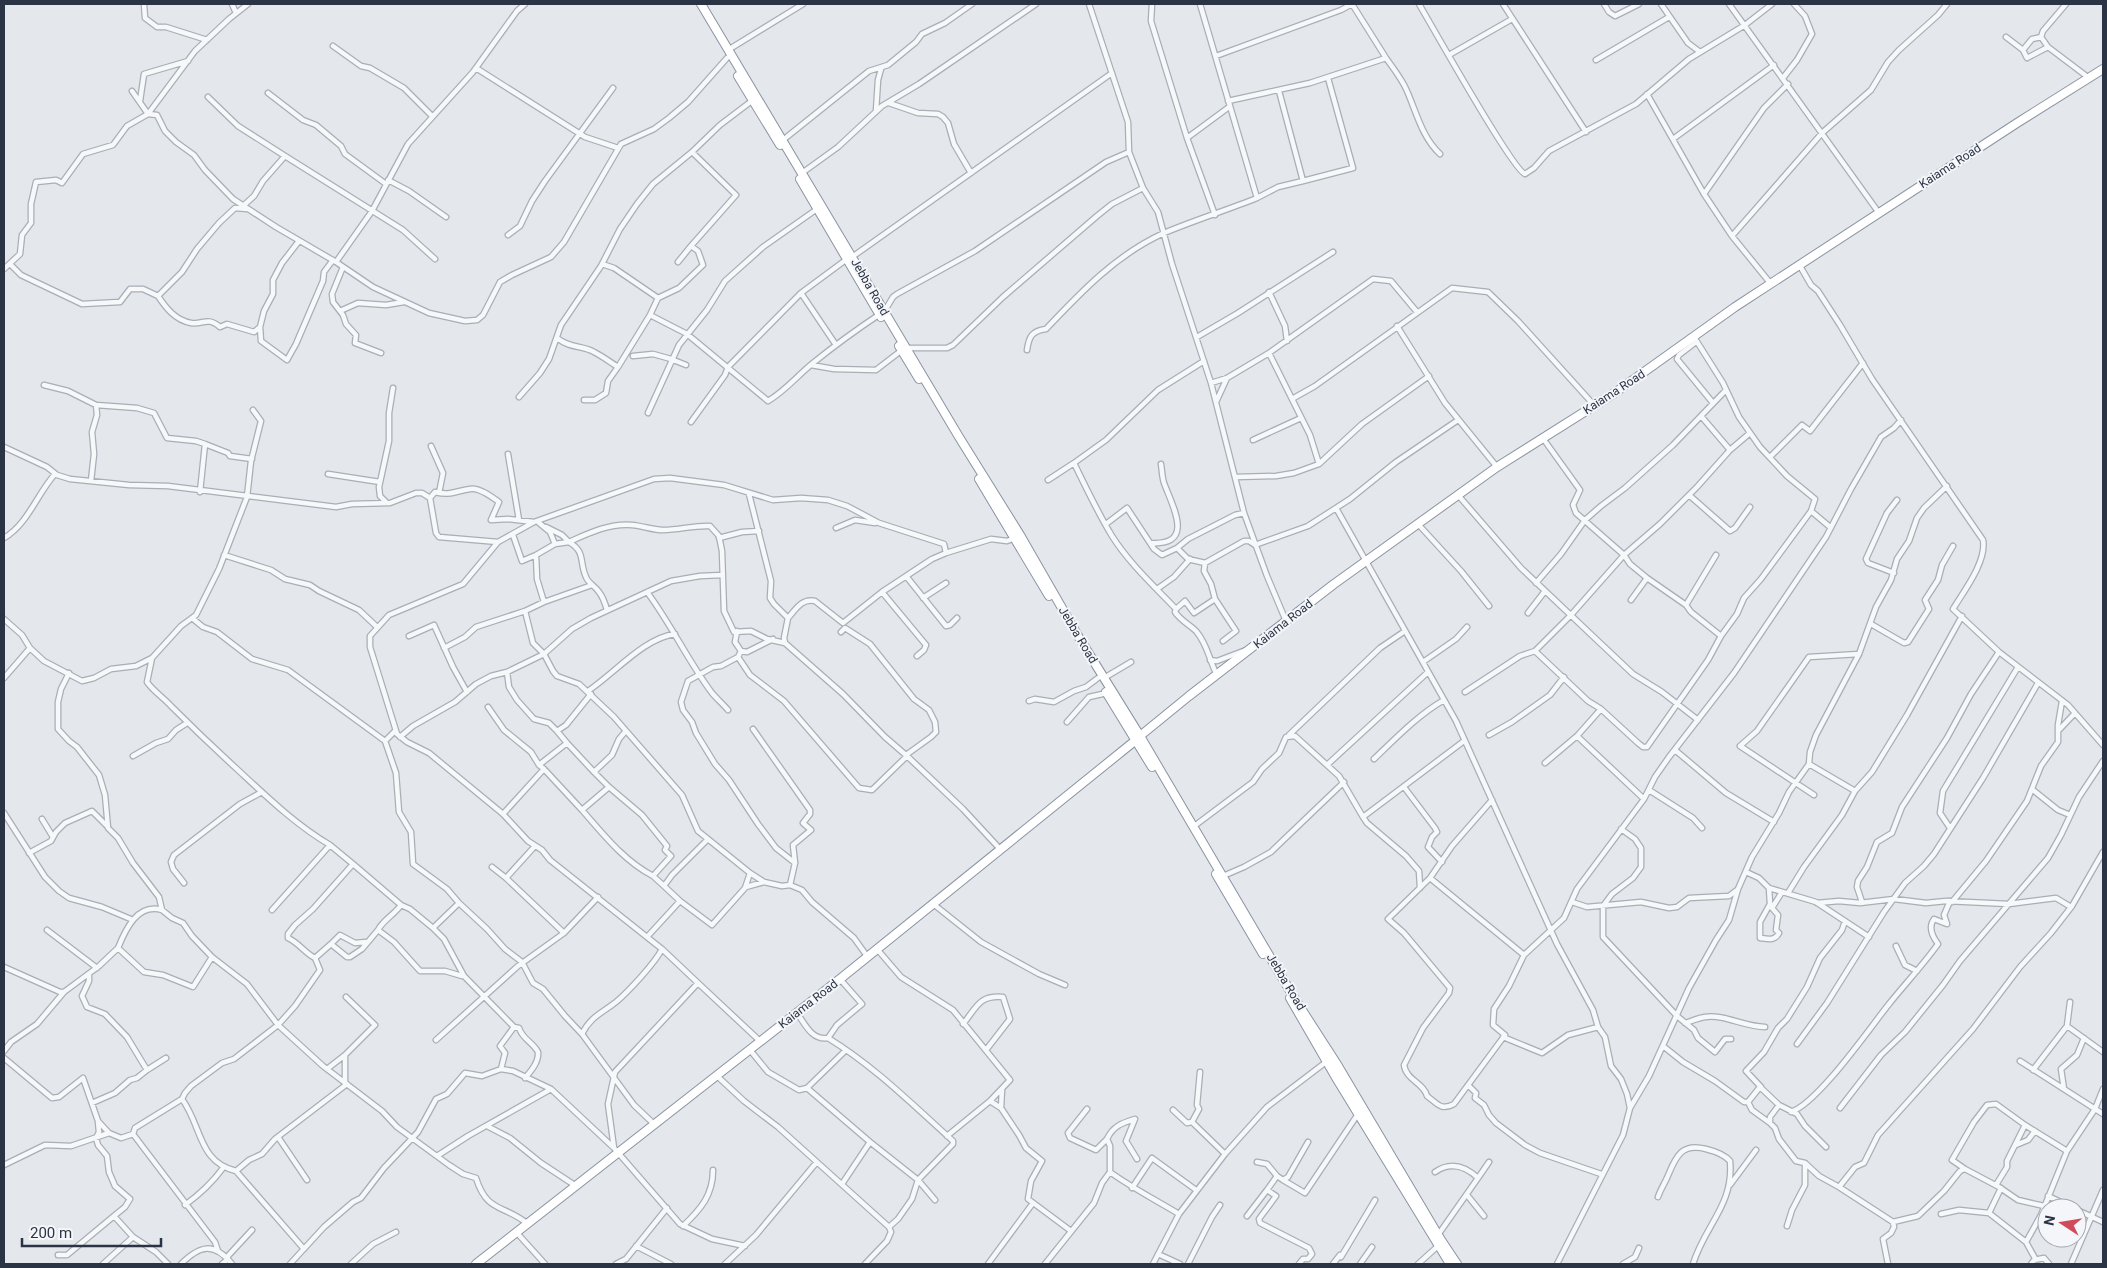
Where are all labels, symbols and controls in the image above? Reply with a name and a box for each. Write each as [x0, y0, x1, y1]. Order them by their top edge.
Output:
street label: Kaiama Road [1916, 141, 1984, 191]
street label: Jebba Road [848, 256, 892, 318]
street label: Kaiama Road [1580, 367, 1648, 417]
street label: Kaiama Road [1251, 597, 1315, 651]
street label: Jebba Road [1056, 604, 1100, 666]
street label: Jebba Road [1264, 951, 1308, 1013]
street label: Kaiama Road [776, 977, 840, 1031]
north arrow [2037, 1198, 2087, 1248]
text: N [2040, 1214, 2058, 1227]
scale bar [22, 1216, 161, 1248]
text: 200 m [30, 1224, 72, 1242]

